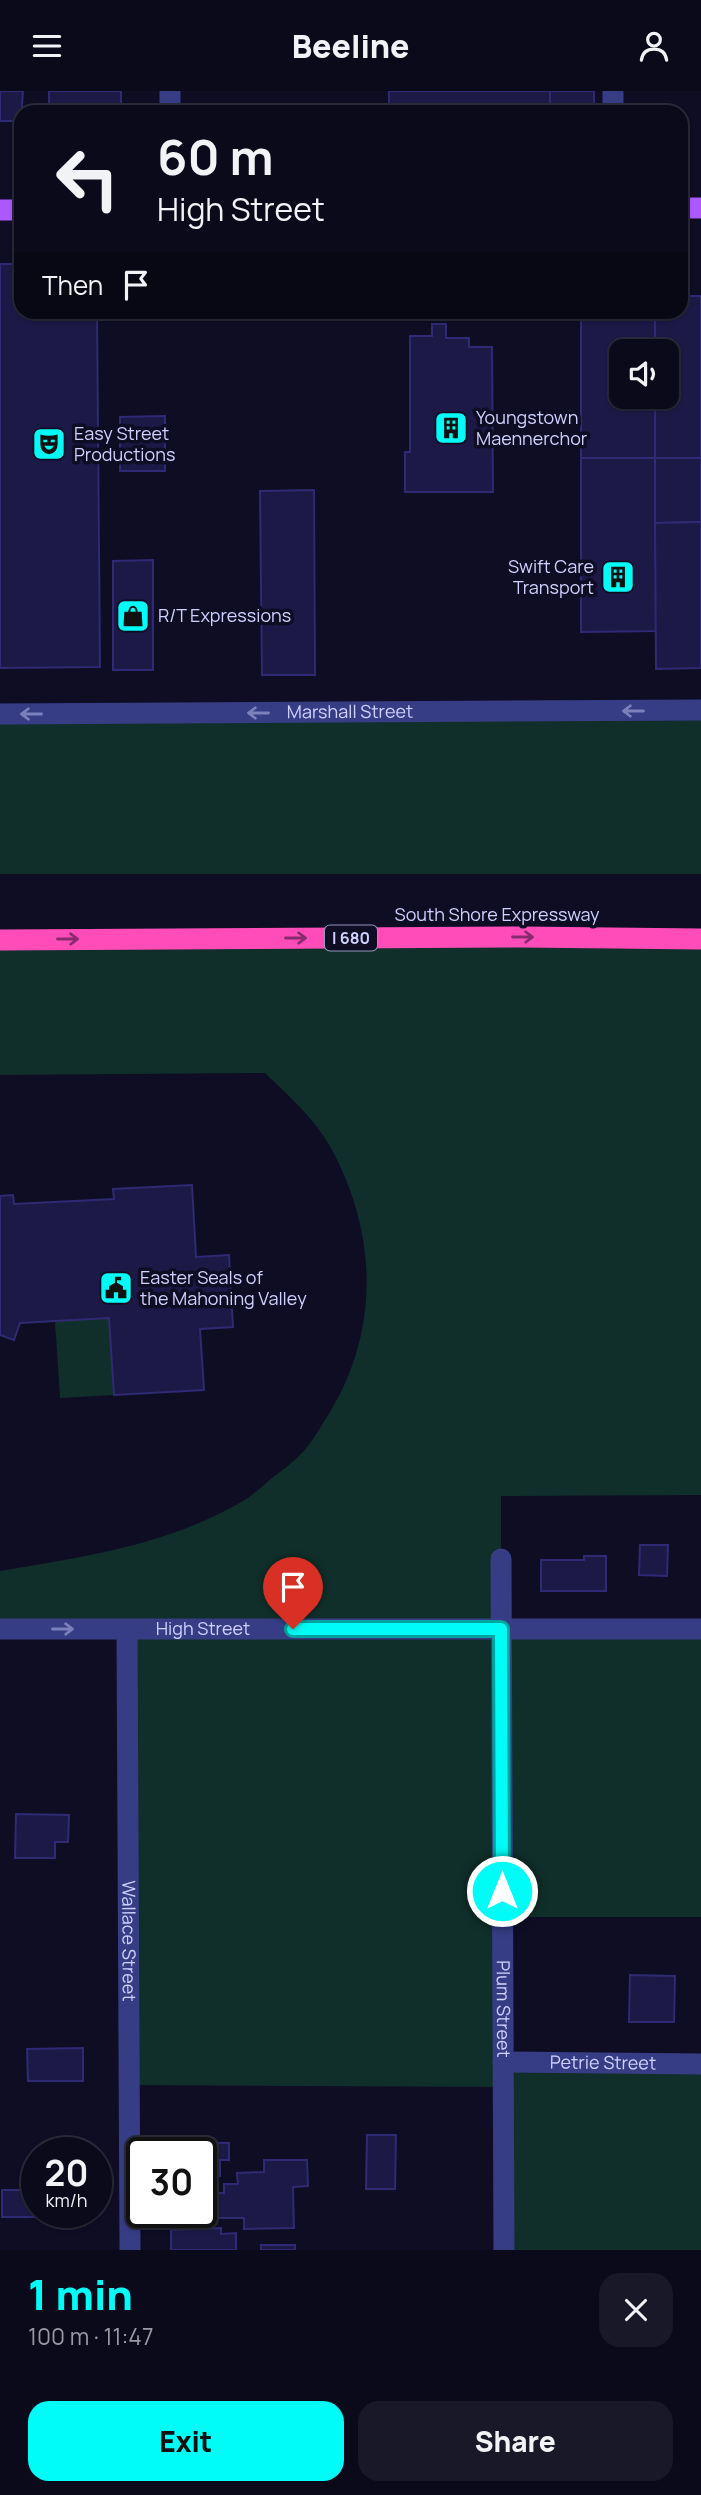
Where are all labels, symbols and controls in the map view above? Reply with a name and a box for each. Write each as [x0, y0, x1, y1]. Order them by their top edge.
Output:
text: Beeline [292, 24, 409, 68]
icon: menu [28, 27, 66, 65]
icon: person [635, 27, 673, 65]
text: 60 m [157, 123, 274, 190]
icon: left [42, 133, 133, 224]
text: High Street [157, 187, 325, 231]
icon: arrive [117, 266, 155, 304]
text: Then [42, 267, 103, 303]
map controls [609, 339, 679, 409]
button: sound [609, 339, 679, 409]
place label: Youngstown Maennerchor [476, 405, 588, 450]
building icon: Youngstown Maennerchor [432, 409, 470, 447]
place label: Easy Street Productions [74, 421, 175, 466]
theatre icon: Easy Street Productions [30, 425, 68, 463]
place label: Swift Care Transport [508, 554, 594, 599]
building icon: Swift Care Transport [599, 558, 637, 596]
shop icon: R/T Expressions [114, 597, 152, 635]
place label: R/T Expressions [158, 603, 291, 627]
street label: Marshall Street [287, 699, 413, 723]
one-way arrow [622, 704, 645, 718]
one-way arrow [247, 706, 270, 720]
one-way arrow [20, 707, 43, 721]
street label: South Shore Expressway [395, 902, 600, 926]
road number: I 680 [325, 925, 377, 951]
one-way arrow [511, 930, 534, 944]
one-way arrow [284, 931, 307, 945]
one-way arrow [56, 932, 79, 946]
place label: Easter Seals of the Mahoning Valley [140, 1265, 307, 1310]
public building icon: Easter Seals of the Mahoning Valley [97, 1269, 135, 1307]
pin [263, 1557, 323, 1629]
icon: arrive [274, 1568, 312, 1606]
street label: High Street [156, 1616, 250, 1640]
one-way arrow [52, 1622, 75, 1636]
position arrow [465, 1854, 539, 1928]
street label: Wallace Street [117, 1880, 142, 2002]
street label: Plum Street [492, 1960, 516, 2058]
street label: Petrie Street [550, 2049, 656, 2075]
speed limit sign: 30 [126, 2137, 217, 2228]
text: 20 [45, 2149, 88, 2197]
text: km/h [46, 2188, 87, 2212]
text: 1 min [28, 2265, 133, 2323]
button: close [599, 2273, 673, 2347]
text: 100 m · 11:47 [28, 2320, 153, 2352]
button: Exit [28, 2401, 344, 2481]
button: Share [358, 2401, 673, 2481]

